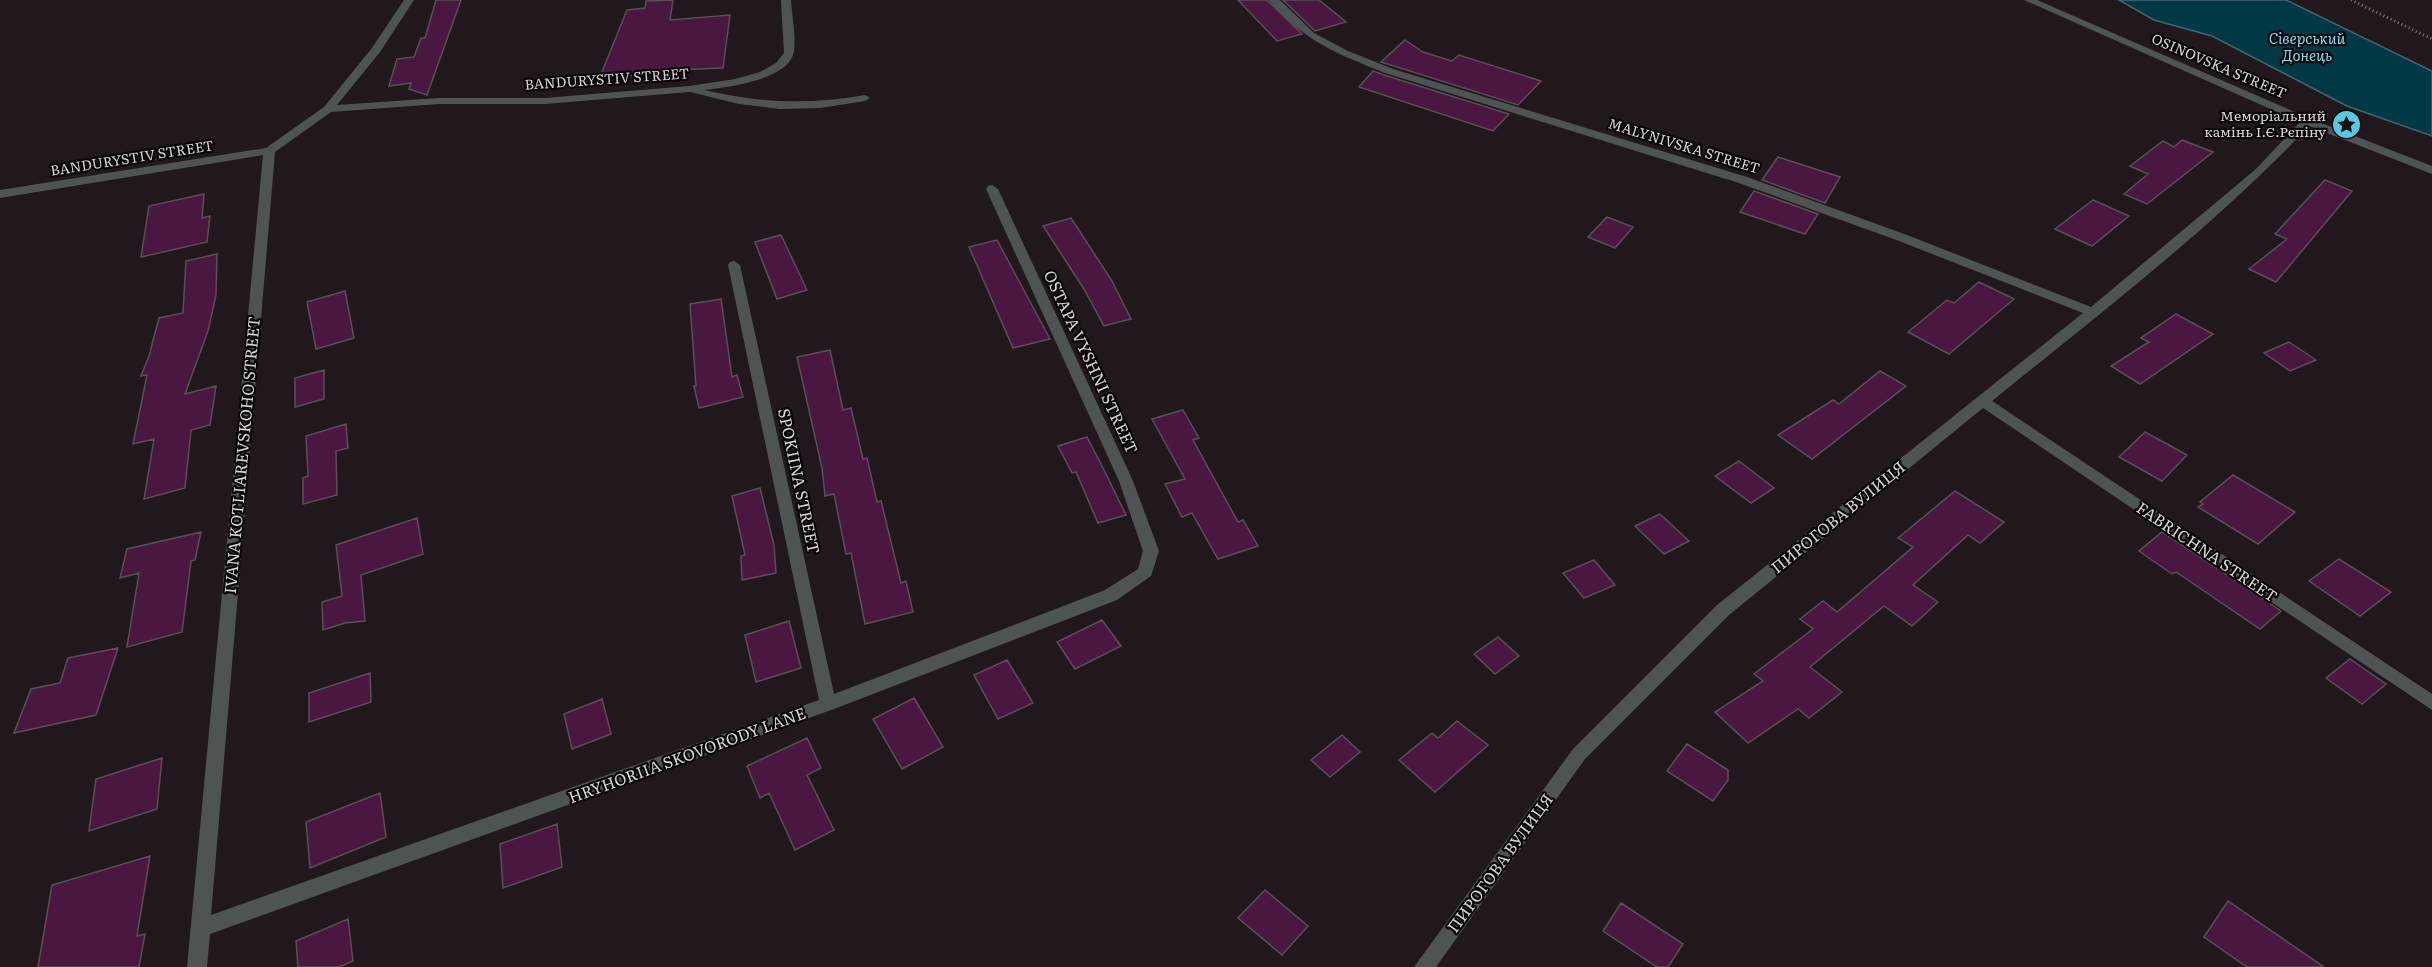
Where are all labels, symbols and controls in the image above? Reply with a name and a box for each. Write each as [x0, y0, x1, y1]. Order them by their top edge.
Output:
water label: Сіверський Донець [2269, 26, 2345, 66]
street label: OSINOVSKA STREET [2149, 28, 2290, 103]
street label: BANDURYSTIV STREET [524, 62, 690, 94]
place label: Меморіальний камінь І.Є.Рєпіну [2204, 105, 2327, 141]
place icon: Меморіальний камінь І.Є.Рєпіну [2331, 108, 2363, 140]
street label: MALYNIVSKA STREET [1606, 112, 1762, 178]
street label: BANDURYSTIV STREET [49, 134, 215, 180]
street label: OSTAPA VYSHNI STREET [1039, 266, 1145, 457]
street label: IVANA KOTLIAREVSKOHO STREET [217, 315, 265, 595]
street label: SPOKIINA STREET [773, 406, 827, 556]
street label: ПИРОГОВА ВУЛИЦЯ [1765, 454, 1910, 578]
street label: FABRICHNA STREET [2132, 495, 2283, 607]
street label: HRYHORIIA SKOVORODY LANE [565, 700, 809, 808]
street label: ПИРОГОВА ВУЛИЦЯ [1440, 788, 1558, 937]

